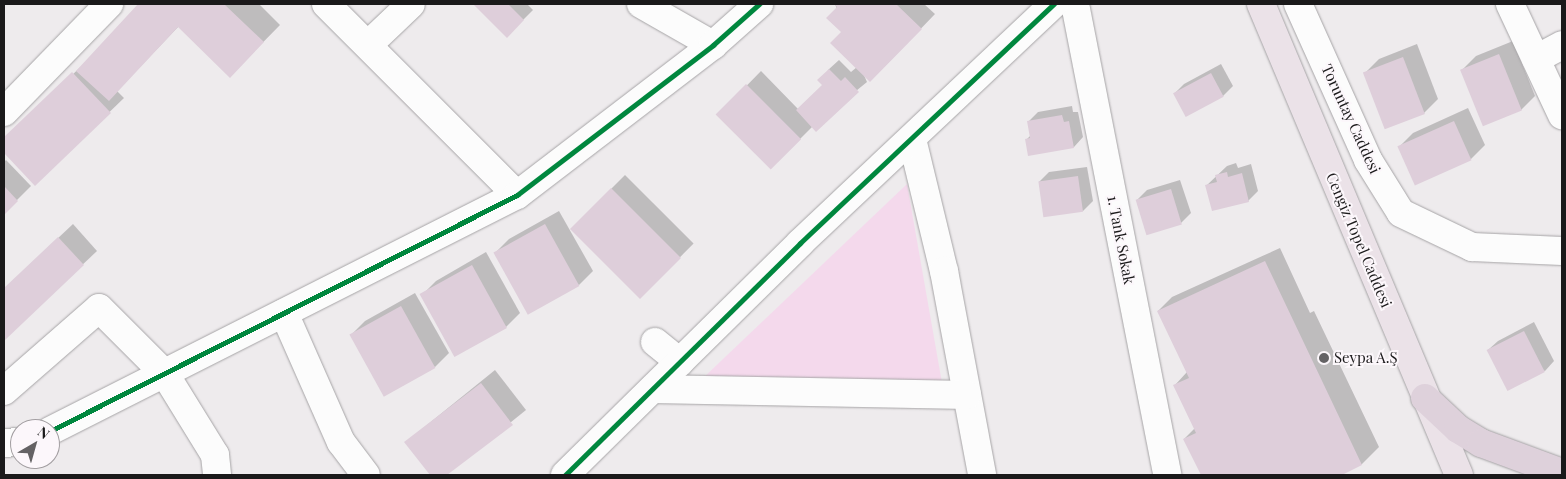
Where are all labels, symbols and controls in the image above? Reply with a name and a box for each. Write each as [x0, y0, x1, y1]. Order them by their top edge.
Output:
street label: Toruntay Caddesi [1318, 61, 1384, 177]
street label: Cengiz Topel Caddesi [1322, 170, 1396, 310]
street label: 1. Tank Sokak [1104, 194, 1138, 286]
place label: Seypa A.Ş [1334, 349, 1398, 367]
marker: Seypa A.Ş [1318, 352, 1330, 364]
north arrow [10, 419, 60, 469]
text: N [34, 422, 54, 443]

